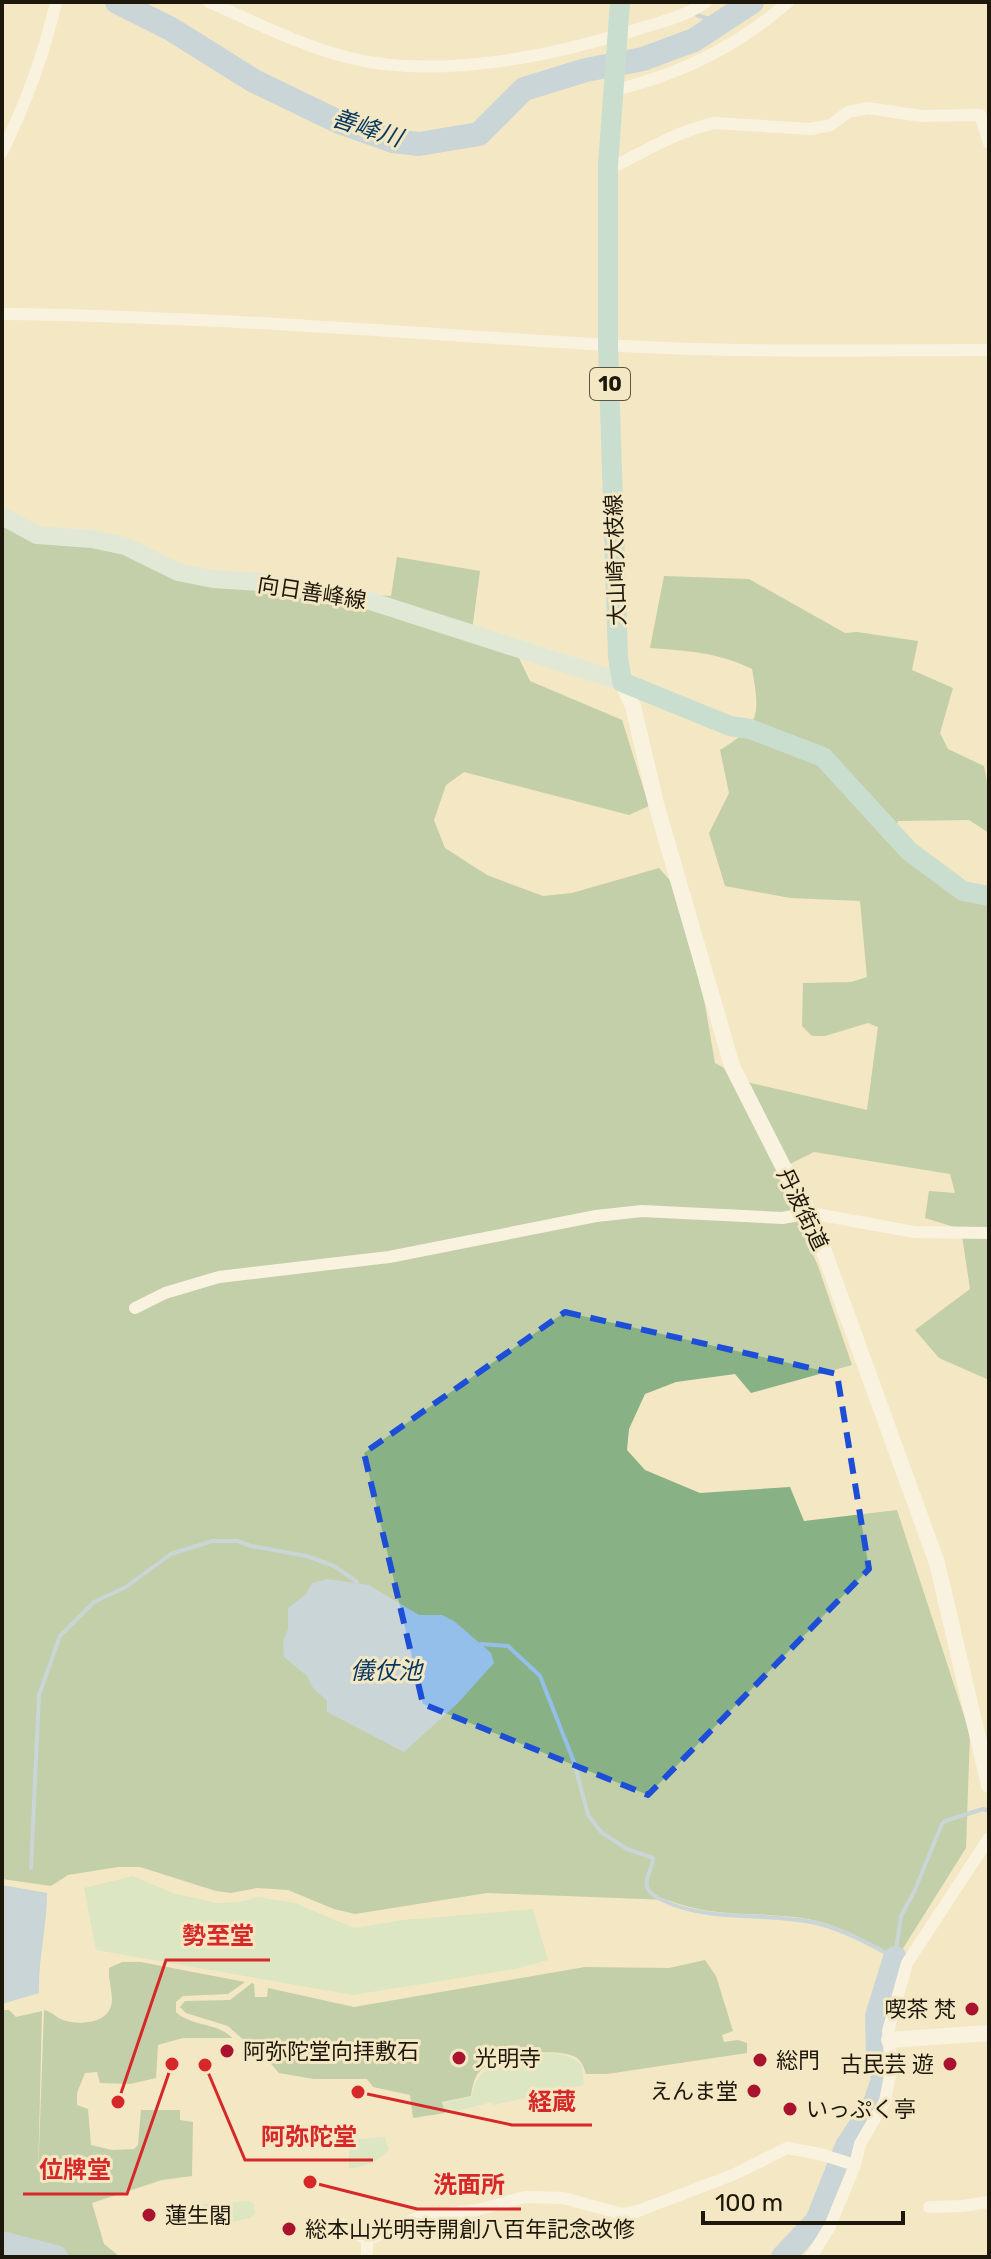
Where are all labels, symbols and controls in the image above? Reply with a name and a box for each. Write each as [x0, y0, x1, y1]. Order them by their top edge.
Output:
water label: 善峰川 [328, 104, 408, 153]
road number: 10 [590, 368, 630, 400]
street label: 大山崎大枝線 [600, 494, 631, 626]
street label: 向日善峰線 [255, 571, 368, 614]
street label: 丹波街道 [771, 1164, 834, 1255]
water label: 儀仗池 [350, 1657, 424, 1685]
callout: 勢至堂 [166, 1912, 270, 1960]
text: 勢至堂 [182, 1922, 254, 1950]
place label: 喫茶 梵 [885, 1996, 956, 2023]
marker: 喫茶 梵 [963, 2000, 981, 2018]
place label: 阿弥陀堂向拝敷石 [243, 2038, 419, 2065]
marker: 阿弥陀堂向拝敷石 [218, 2042, 236, 2060]
place label: 光明寺 [475, 2045, 541, 2072]
place label: 総門 [776, 2047, 820, 2074]
marker: 光明寺 [450, 2049, 468, 2067]
marker: 総門 [751, 2051, 769, 2069]
place label: 古民芸 遊 [841, 2051, 934, 2078]
marker: 古民芸 遊 [941, 2055, 959, 2073]
callout: 経蔵 [512, 2077, 592, 2125]
place label: えんま堂 [650, 2078, 738, 2105]
marker: えんま堂 [745, 2082, 763, 2100]
text: 経蔵 [528, 2088, 576, 2116]
place label: いっぷく亭 [806, 2096, 916, 2123]
marker: いっぷく亭 [781, 2100, 799, 2118]
callout: 阿弥陀堂 [245, 2112, 373, 2160]
text: 阿弥陀堂 [261, 2123, 357, 2151]
callout: 位牌堂 [23, 2146, 127, 2194]
text: 位牌堂 [39, 2156, 111, 2184]
callout: 洗面所 [417, 2161, 521, 2209]
text: 洗面所 [433, 2171, 505, 2199]
scale bar [703, 2175, 903, 2225]
text: 100 m [715, 2189, 783, 2217]
place label: 蓮生閣 [165, 2202, 231, 2229]
marker: 蓮生閣 [140, 2206, 158, 2224]
place label: 総本山光明寺開創八百年記念改修 [305, 2216, 635, 2243]
marker: 総本山光明寺開創八百年記念改修 [280, 2220, 298, 2238]

